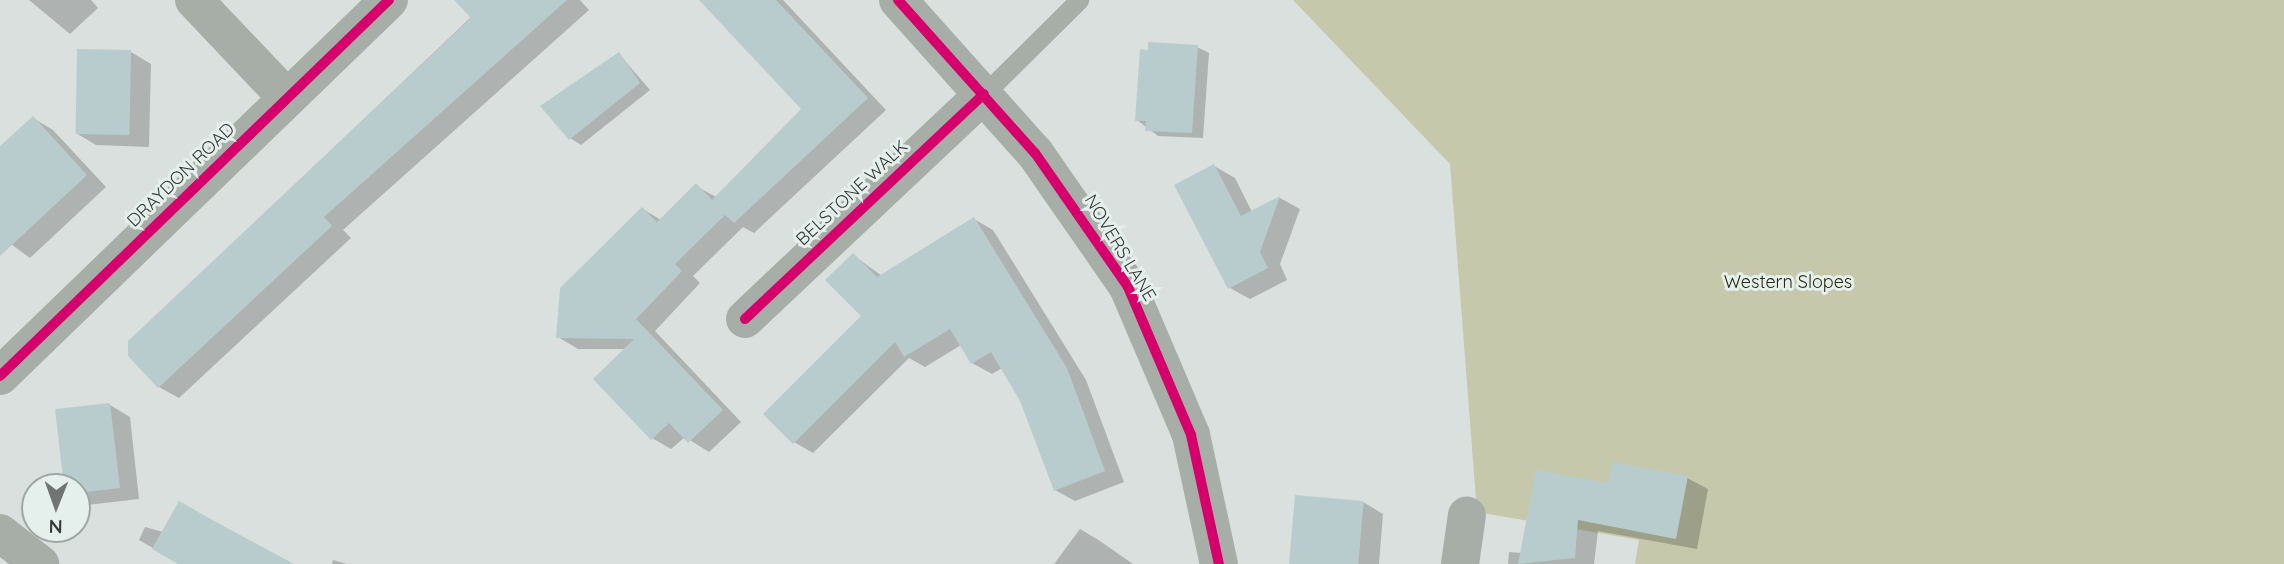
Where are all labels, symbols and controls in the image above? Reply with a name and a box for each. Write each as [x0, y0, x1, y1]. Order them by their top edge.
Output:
street label: DRAYDON ROAD [123, 118, 239, 232]
street label: BELSTONE WALK [792, 136, 912, 250]
street label: NOVERS LANE [1080, 191, 1160, 305]
park label: Western Slopes [1724, 271, 1852, 293]
north arrow [21, 473, 91, 543]
text: N [48, 515, 63, 539]

